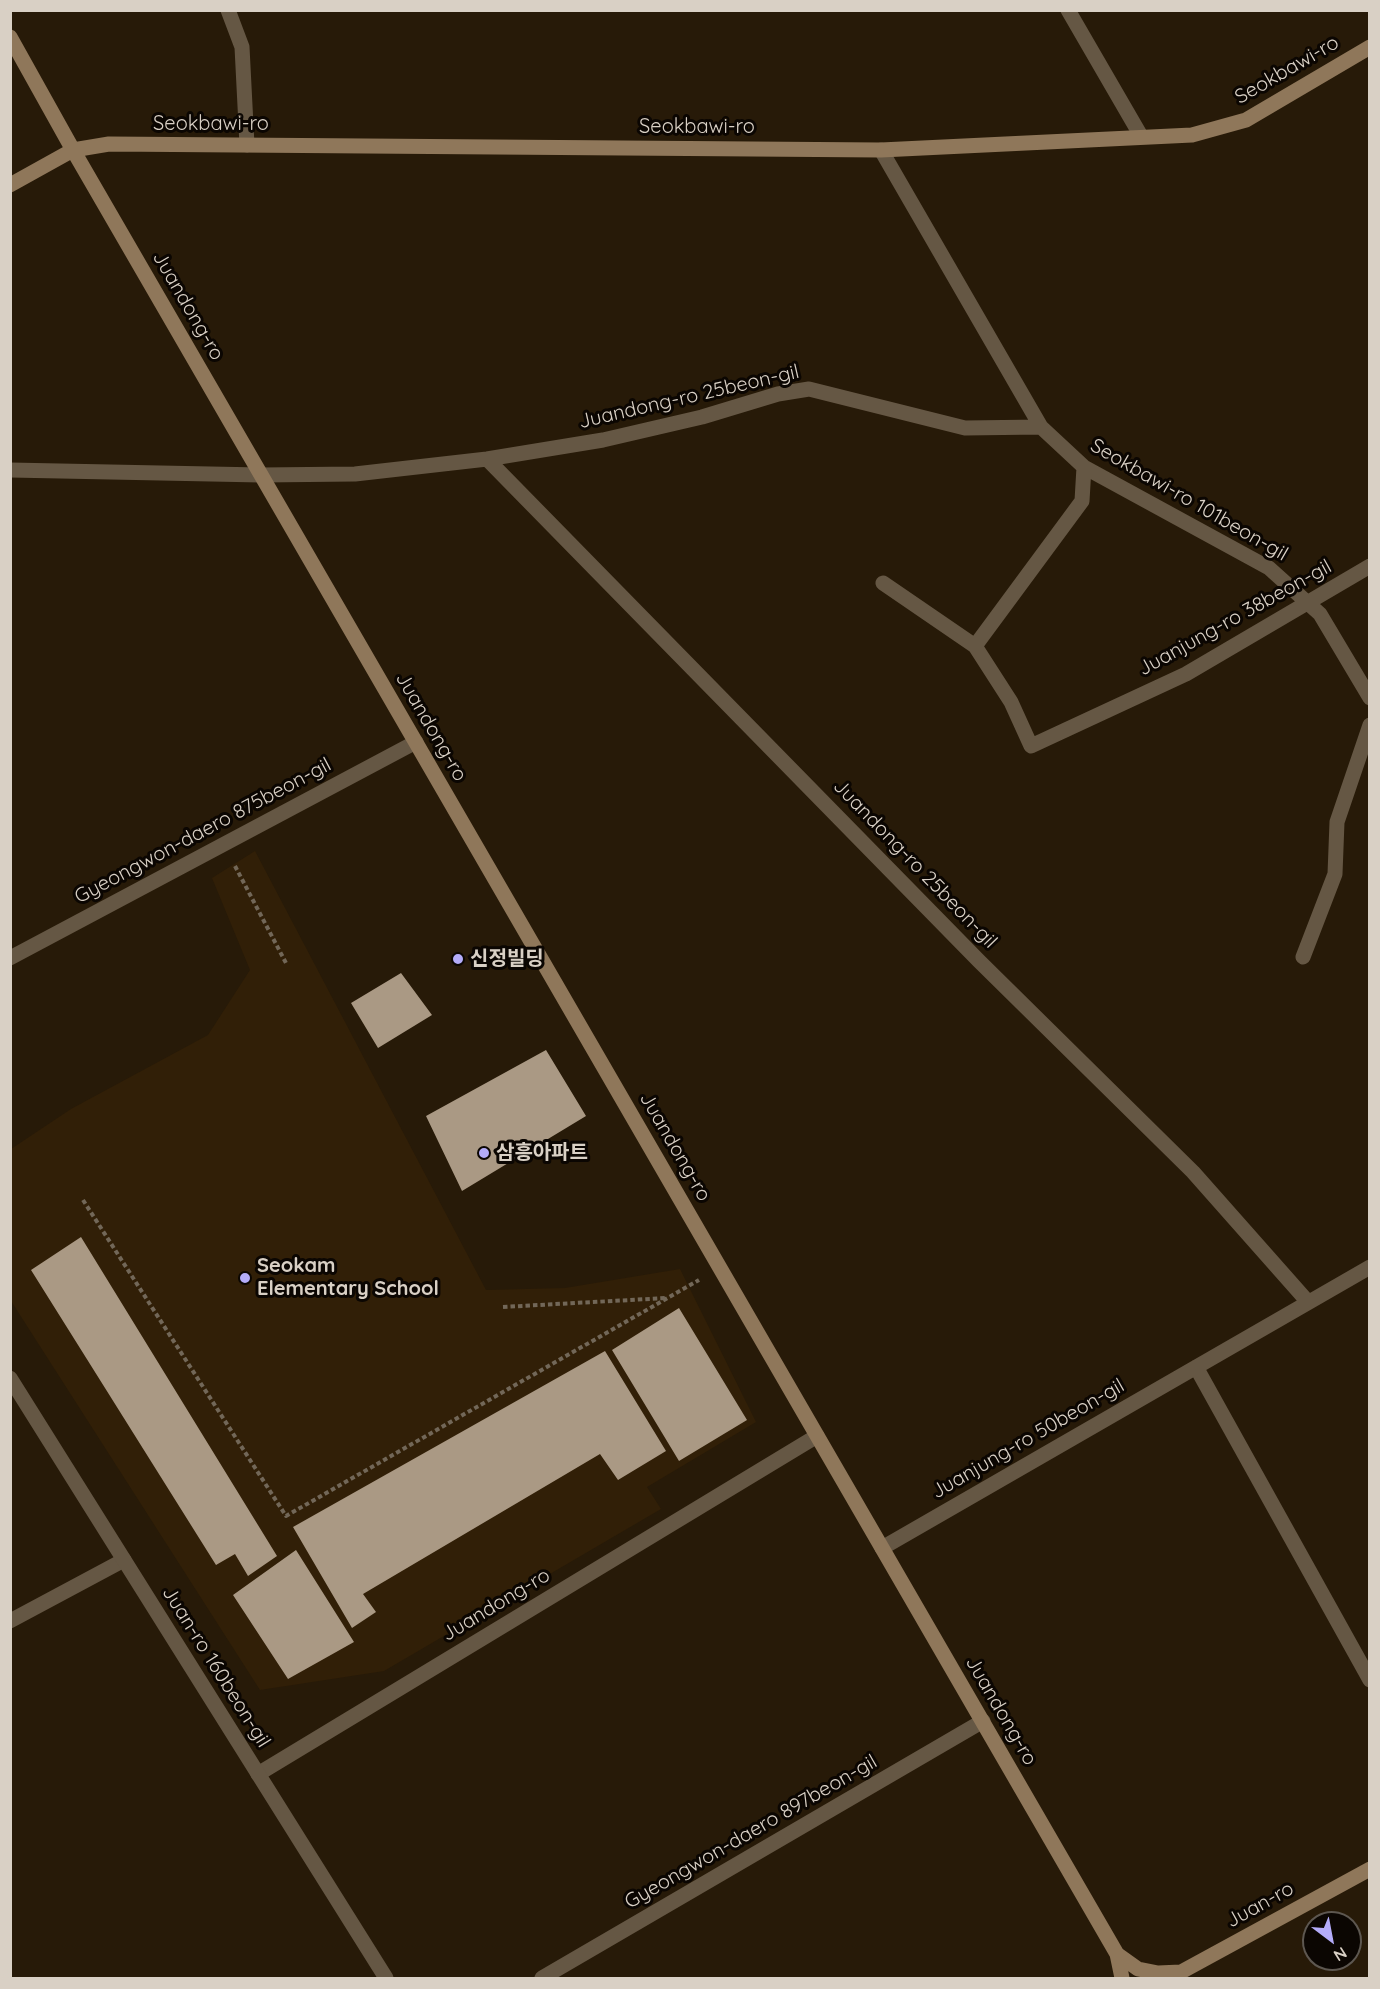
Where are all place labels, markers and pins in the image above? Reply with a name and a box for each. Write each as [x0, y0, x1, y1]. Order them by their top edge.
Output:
place label: 신정빌딩 [470, 947, 544, 971]
marker: 신정빌딩 [451, 952, 465, 966]
place label: 삼흥아파트 [496, 1141, 588, 1165]
marker: 삼흥아파트 [477, 1146, 491, 1160]
place label: Seokam Elementary School [257, 1254, 439, 1301]
marker: Seokam Elementary School [238, 1271, 252, 1285]

